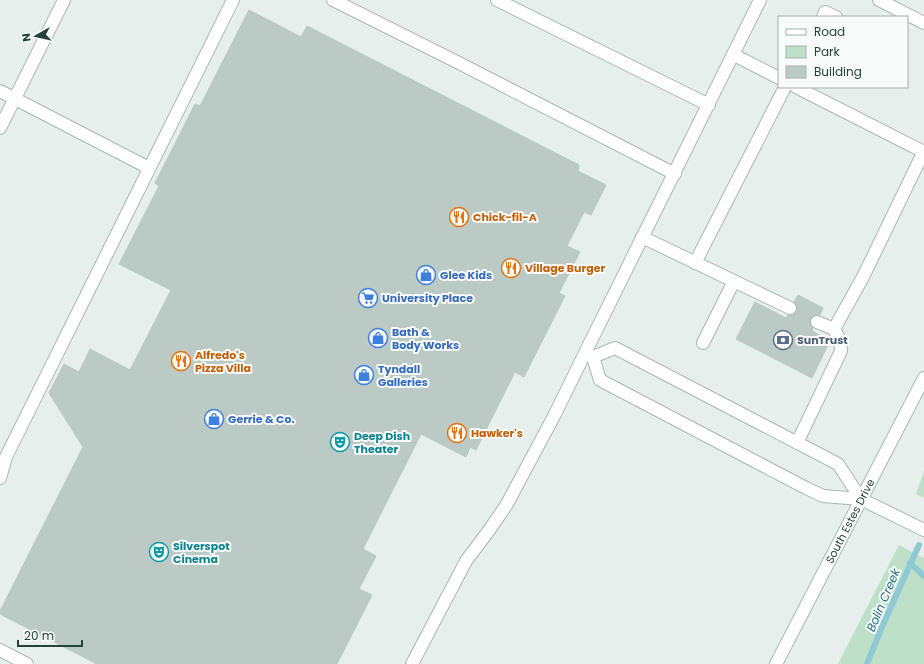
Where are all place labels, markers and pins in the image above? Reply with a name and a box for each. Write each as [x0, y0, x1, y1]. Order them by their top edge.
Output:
restaurant icon: Chick-fil-A [448, 206, 470, 228]
place label: Chick-fil-A [473, 209, 537, 225]
restaurant icon: Village Burger [500, 257, 522, 279]
place label: Village Burger [525, 260, 605, 276]
shop icon: Glee Kids [415, 264, 437, 286]
place label: Glee Kids [440, 267, 492, 283]
supermarket icon: University Place [357, 287, 379, 309]
place label: University Place [382, 290, 473, 306]
place label: Bath & Body Works [392, 324, 459, 353]
shop icon: Bath & Body Works [367, 327, 389, 349]
bank icon: SunTrust [772, 329, 794, 351]
place label: SunTrust [797, 332, 848, 348]
place label: Alfredo's Pizza Villa [195, 347, 251, 376]
restaurant icon: Alfredo's Pizza Villa [170, 350, 192, 372]
place label: Tyndall Galleries [378, 361, 428, 390]
shop icon: Tyndall Galleries [353, 364, 375, 386]
shop icon: Gerrie & Co. [203, 408, 225, 430]
place label: Gerrie & Co. [228, 411, 295, 427]
restaurant icon: Hawker's [446, 422, 468, 444]
place label: Hawker's [471, 425, 523, 441]
place label: Deep Dish Theater [354, 428, 410, 457]
theatre icon: Deep Dish Theater [329, 431, 351, 453]
place label: Silverspot Cinema [173, 538, 230, 567]
theatre icon: Silverspot Cinema [148, 541, 170, 563]

